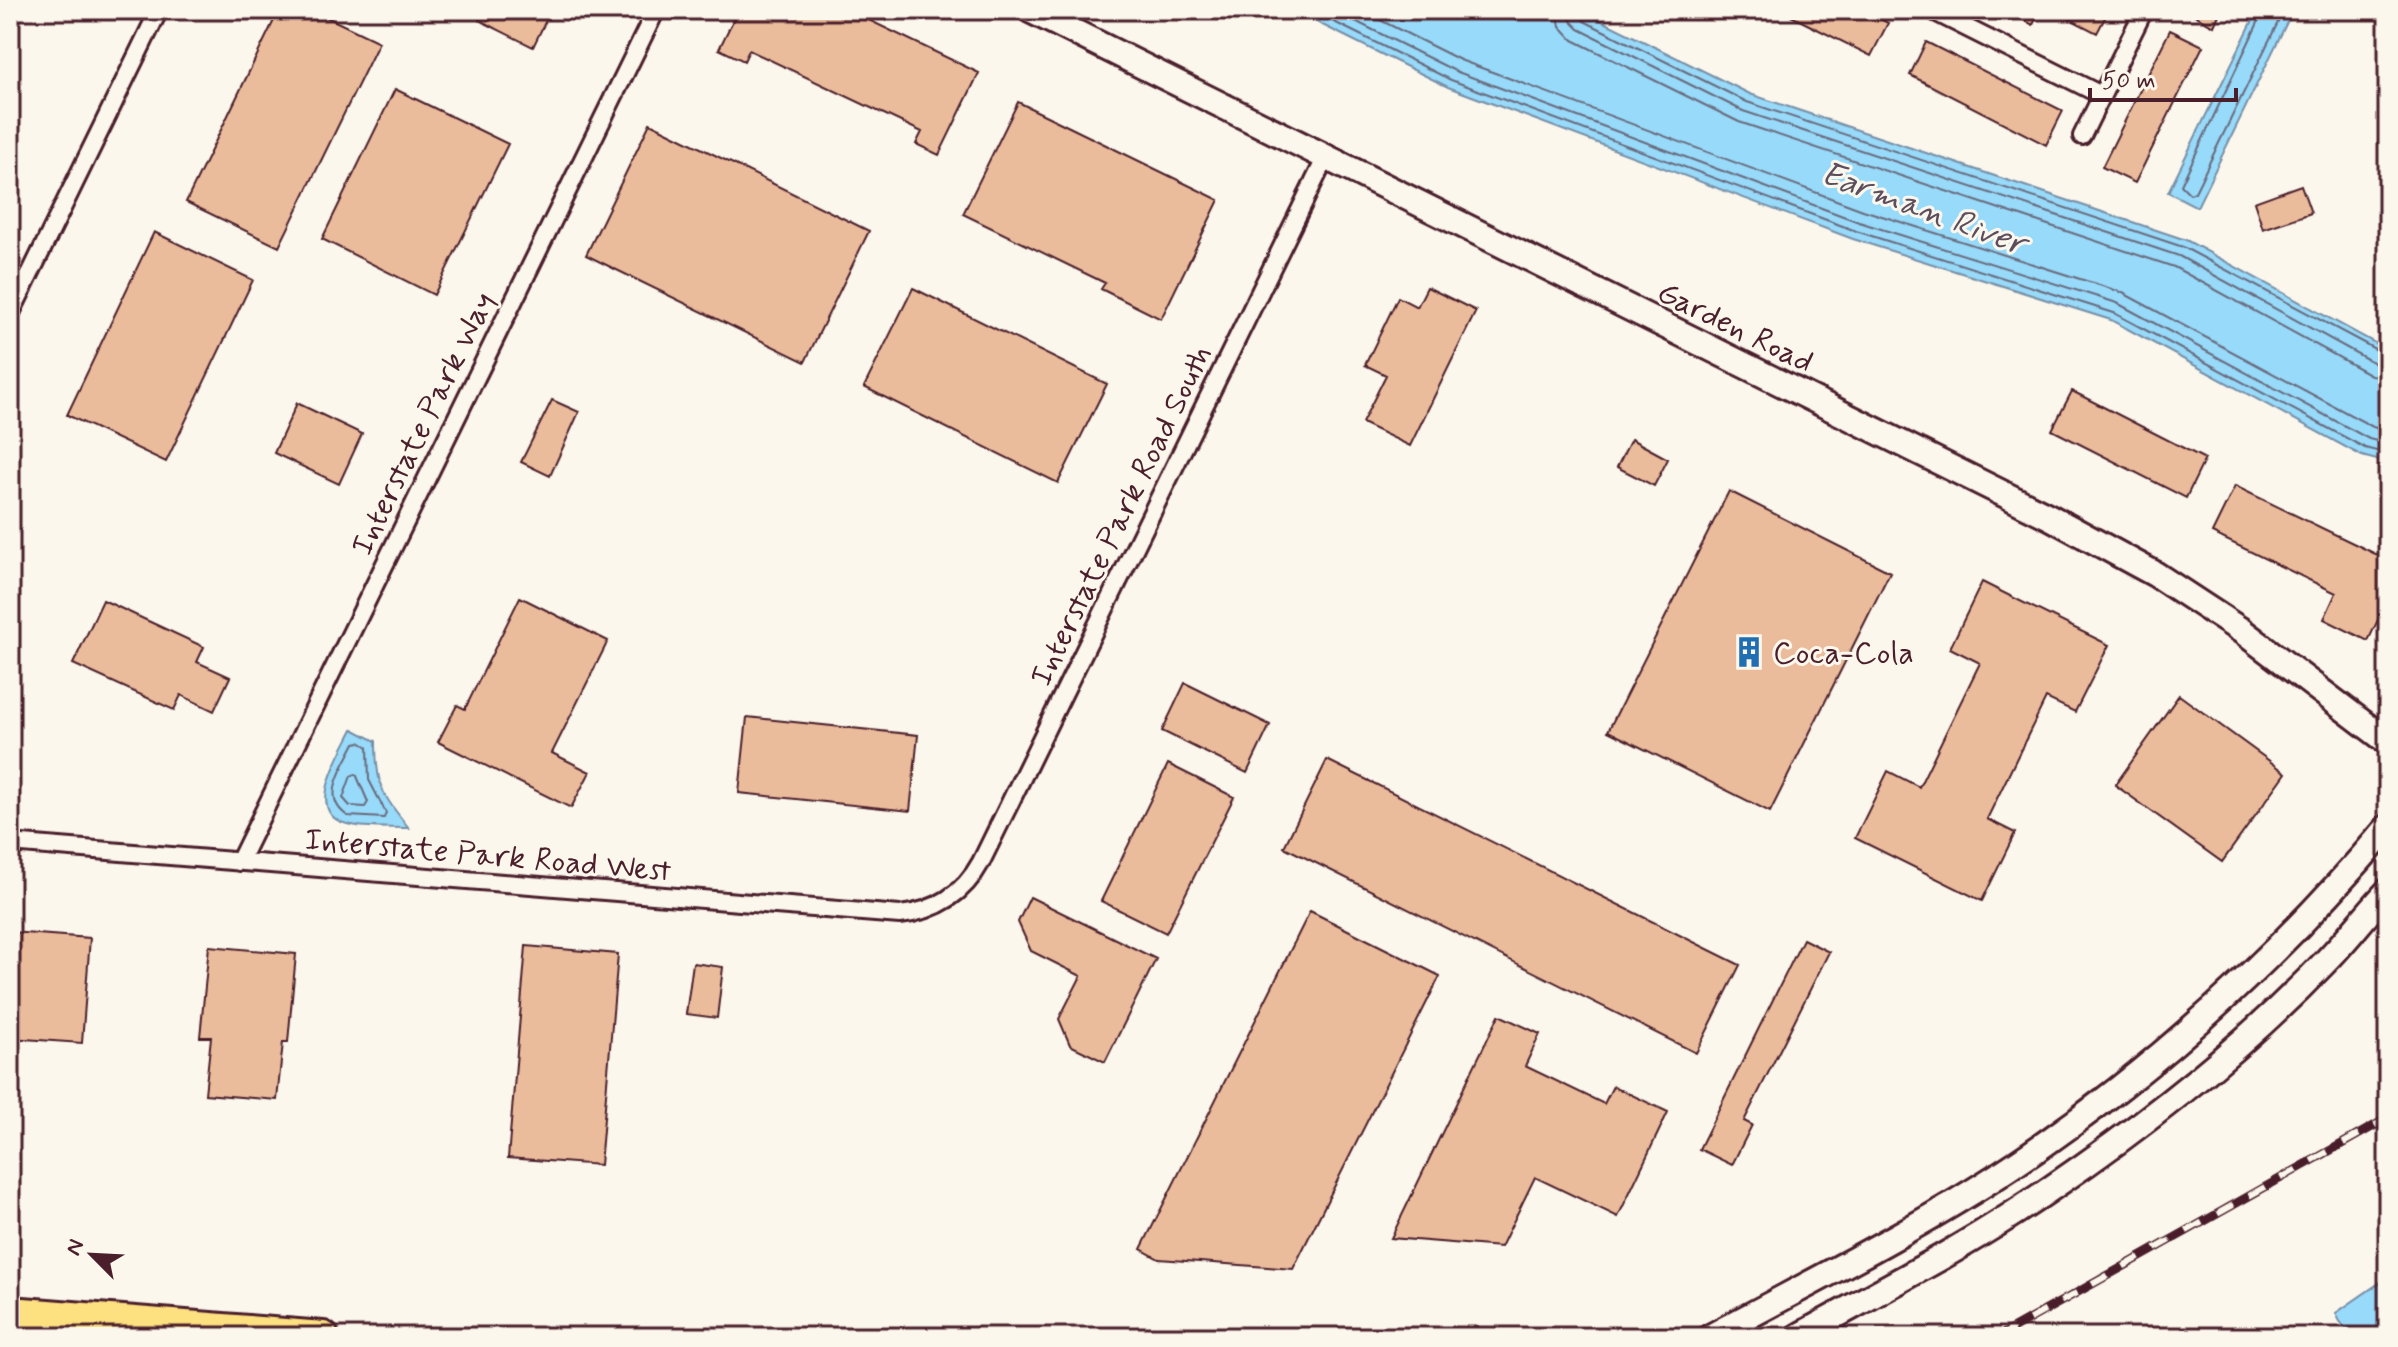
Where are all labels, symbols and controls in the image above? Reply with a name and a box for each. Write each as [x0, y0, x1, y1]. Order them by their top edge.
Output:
scale bar [2090, 52, 2236, 102]
text: 50 m [2102, 66, 2156, 97]
water label: Earman River [1815, 152, 2036, 269]
street label: Garden Road [1650, 272, 1820, 384]
street label: Interstate Park Way [342, 285, 506, 562]
street label: Interstate Park Road South [1021, 338, 1223, 693]
place label: Coca-Cola [1773, 633, 1914, 675]
building icon: Coca-Cola [1732, 635, 1766, 669]
street label: Interstate Park Road West [303, 819, 673, 893]
north arrow [52, 1215, 132, 1295]
text: N [60, 1235, 91, 1260]

